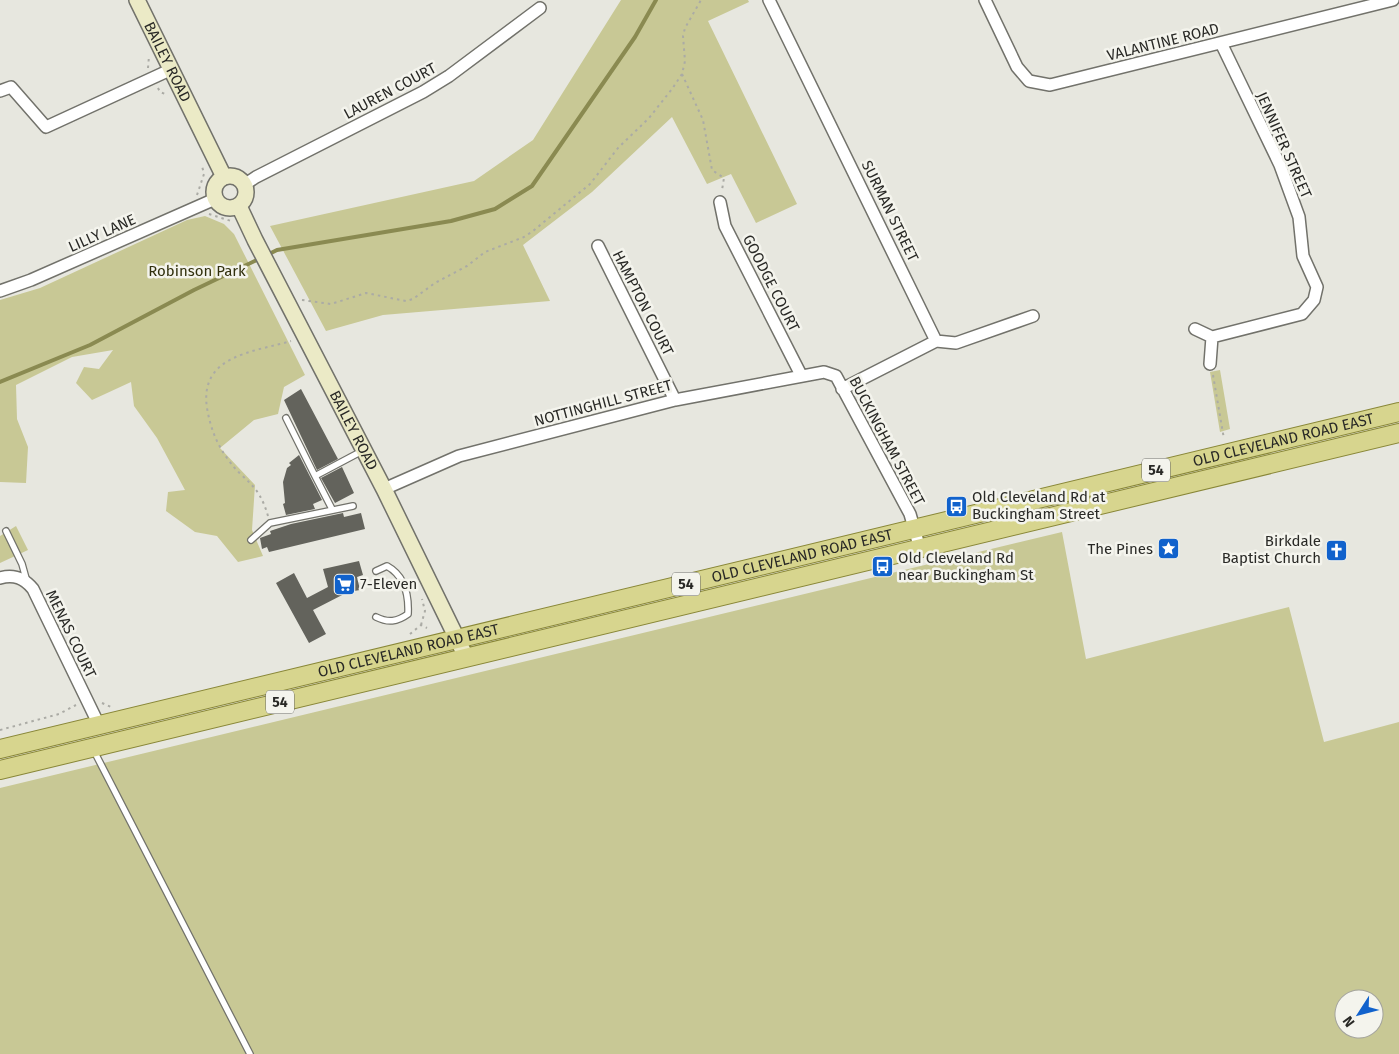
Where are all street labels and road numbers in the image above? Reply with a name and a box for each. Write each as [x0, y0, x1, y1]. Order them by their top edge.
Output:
street label: BAILEY ROAD [140, 19, 195, 105]
street label: VALANTINE ROAD [1105, 19, 1221, 65]
street label: LAUREN COURT [341, 59, 440, 123]
street label: JENNIFER STREET [1253, 89, 1316, 201]
street label: SURMAN STREET [858, 158, 922, 265]
street label: LILLY LANE [65, 210, 139, 256]
street label: GOODGE COURT [739, 232, 803, 335]
street label: HAMPTON COURT [609, 247, 677, 359]
street label: BUCKINGHAM STREET [845, 373, 929, 509]
street label: NOTTINGHILL STREET [532, 376, 674, 430]
street label: BAILEY ROAD [326, 388, 382, 473]
street label: OLD CLEVELAND ROAD EAST [1191, 409, 1376, 470]
road number: 54 [1142, 458, 1170, 482]
street label: OLD CLEVELAND ROAD EAST [710, 525, 895, 586]
road number: 54 [672, 572, 700, 596]
street label: MENAS COURT [42, 587, 100, 681]
street label: OLD CLEVELAND ROAD EAST [316, 620, 501, 681]
road number: 54 [266, 690, 294, 714]

